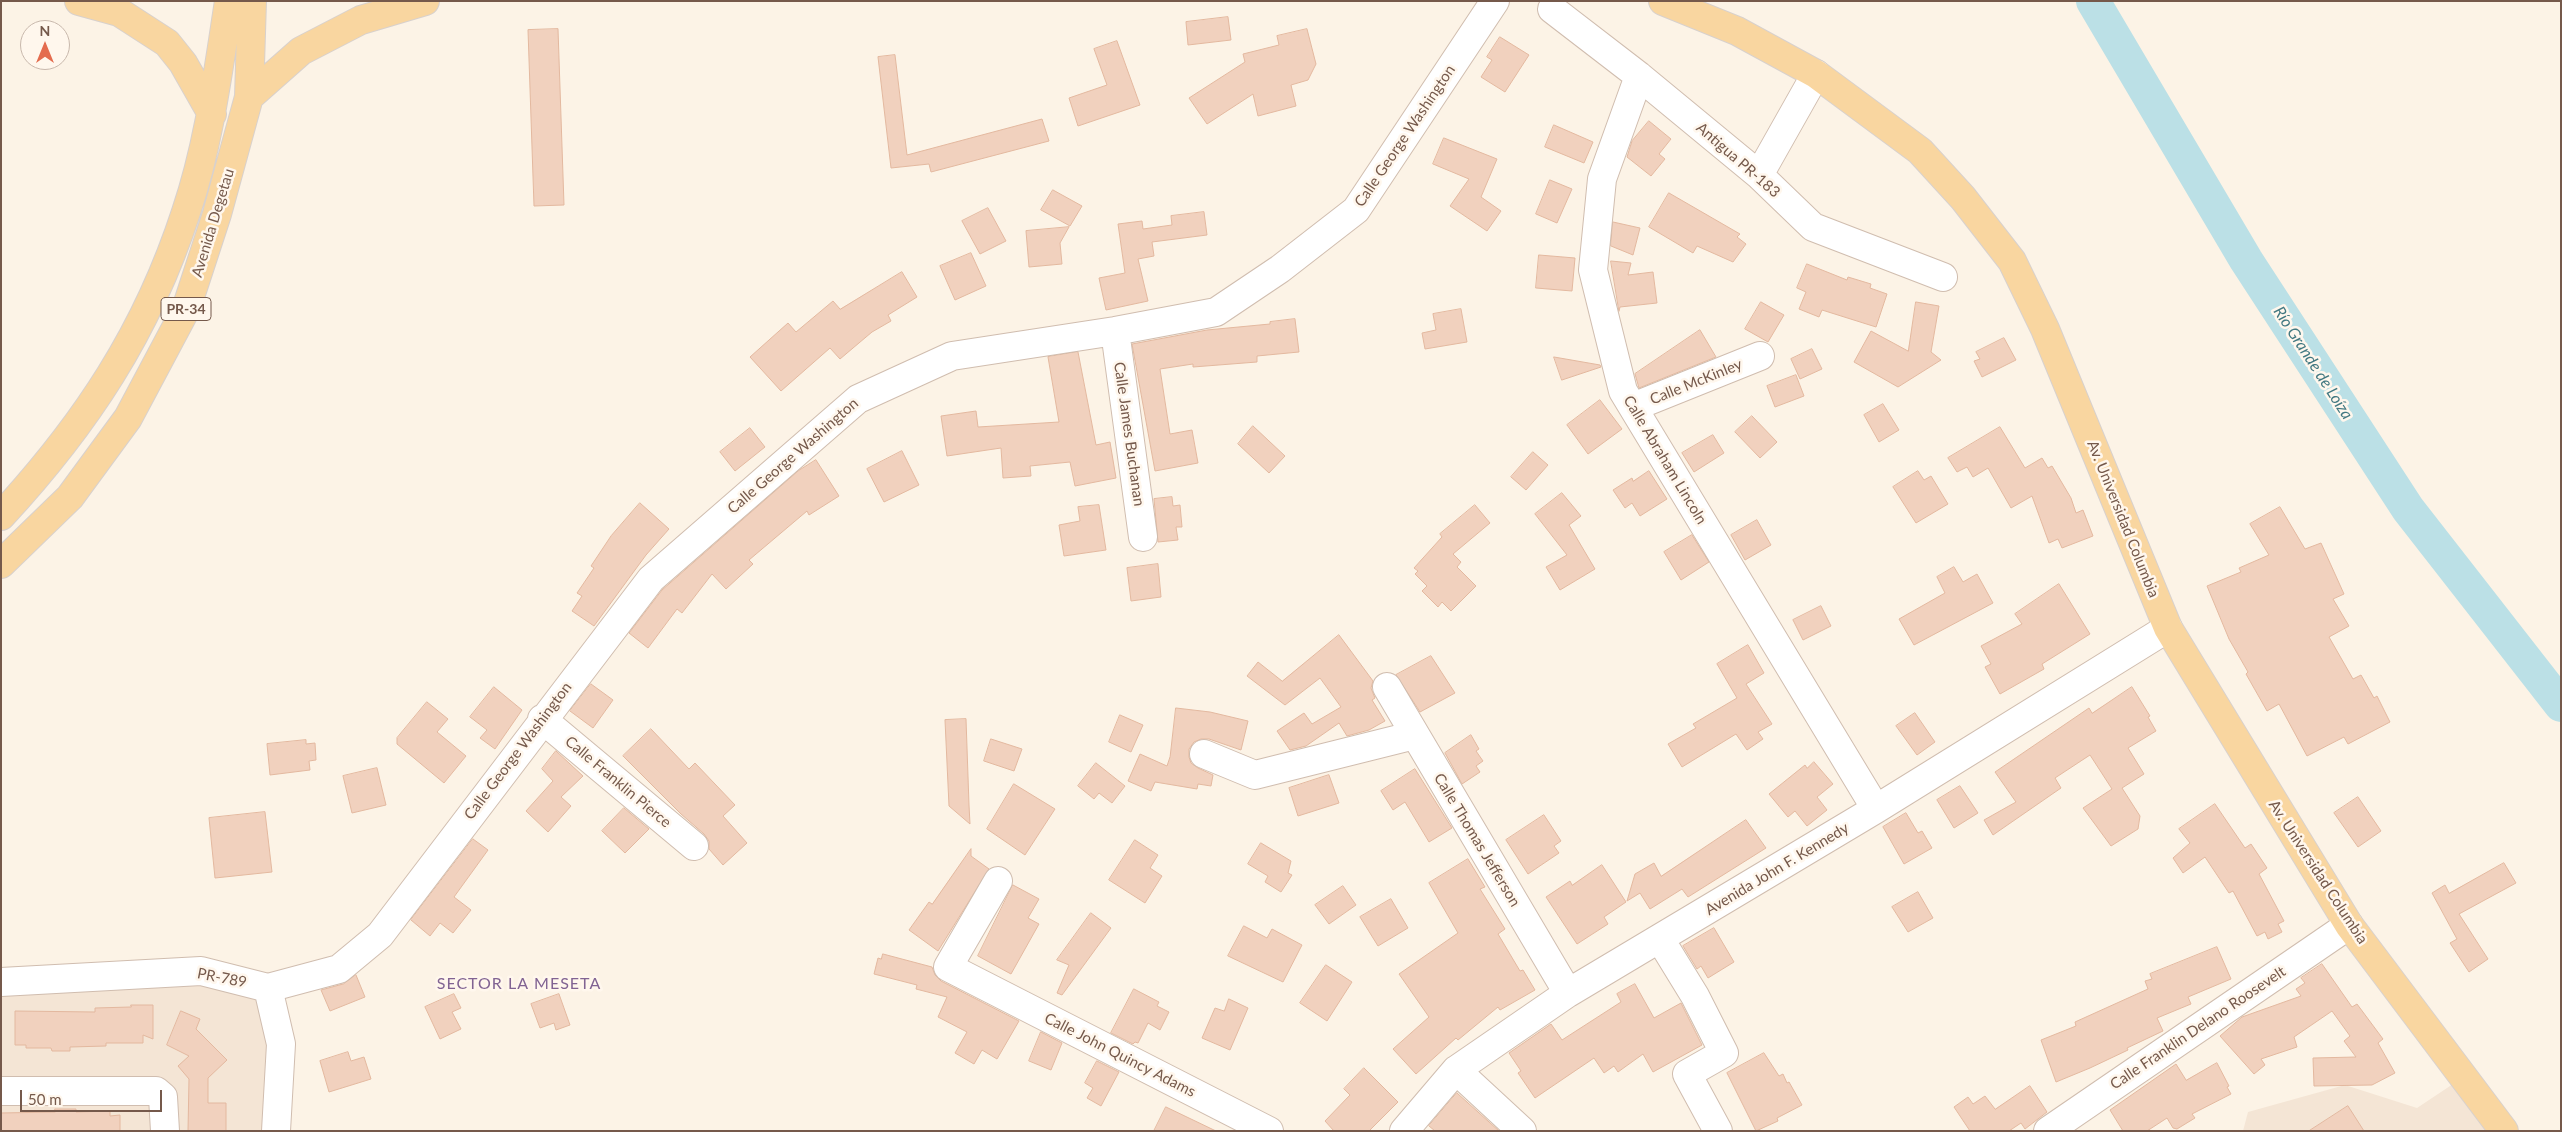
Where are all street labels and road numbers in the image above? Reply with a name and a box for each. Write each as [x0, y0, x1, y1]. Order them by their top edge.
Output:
street label: Calle George Washington [1351, 62, 1459, 210]
street label: Antigua PR-183 [1692, 119, 1784, 201]
street label: Avenida Degetau [188, 167, 238, 279]
road number: PR-34 [161, 298, 211, 320]
street label: Calle McKinley [1647, 355, 1745, 409]
street label: Calle James Buchanan [1110, 361, 1148, 507]
street label: Calle Abraham Lincoln [1619, 392, 1711, 528]
street label: Calle George Washington [724, 394, 862, 518]
street label: Av. Universidad Columbia [2083, 438, 2163, 600]
street label: Calle George Washington [460, 679, 576, 823]
street label: Calle Franklin Pierce [561, 732, 675, 832]
street label: Calle Thomas Jefferson [1430, 770, 1524, 910]
street label: Av. Universidad Columbia [2265, 797, 2371, 947]
street label: Avenida John F. Kennedy [1702, 819, 1852, 919]
street label: Calle Franklin Delano Roosevelt [2107, 962, 2289, 1094]
street label: PR-789 [196, 964, 248, 992]
street label: Calle John Quincy Adams [1041, 1009, 1199, 1101]

